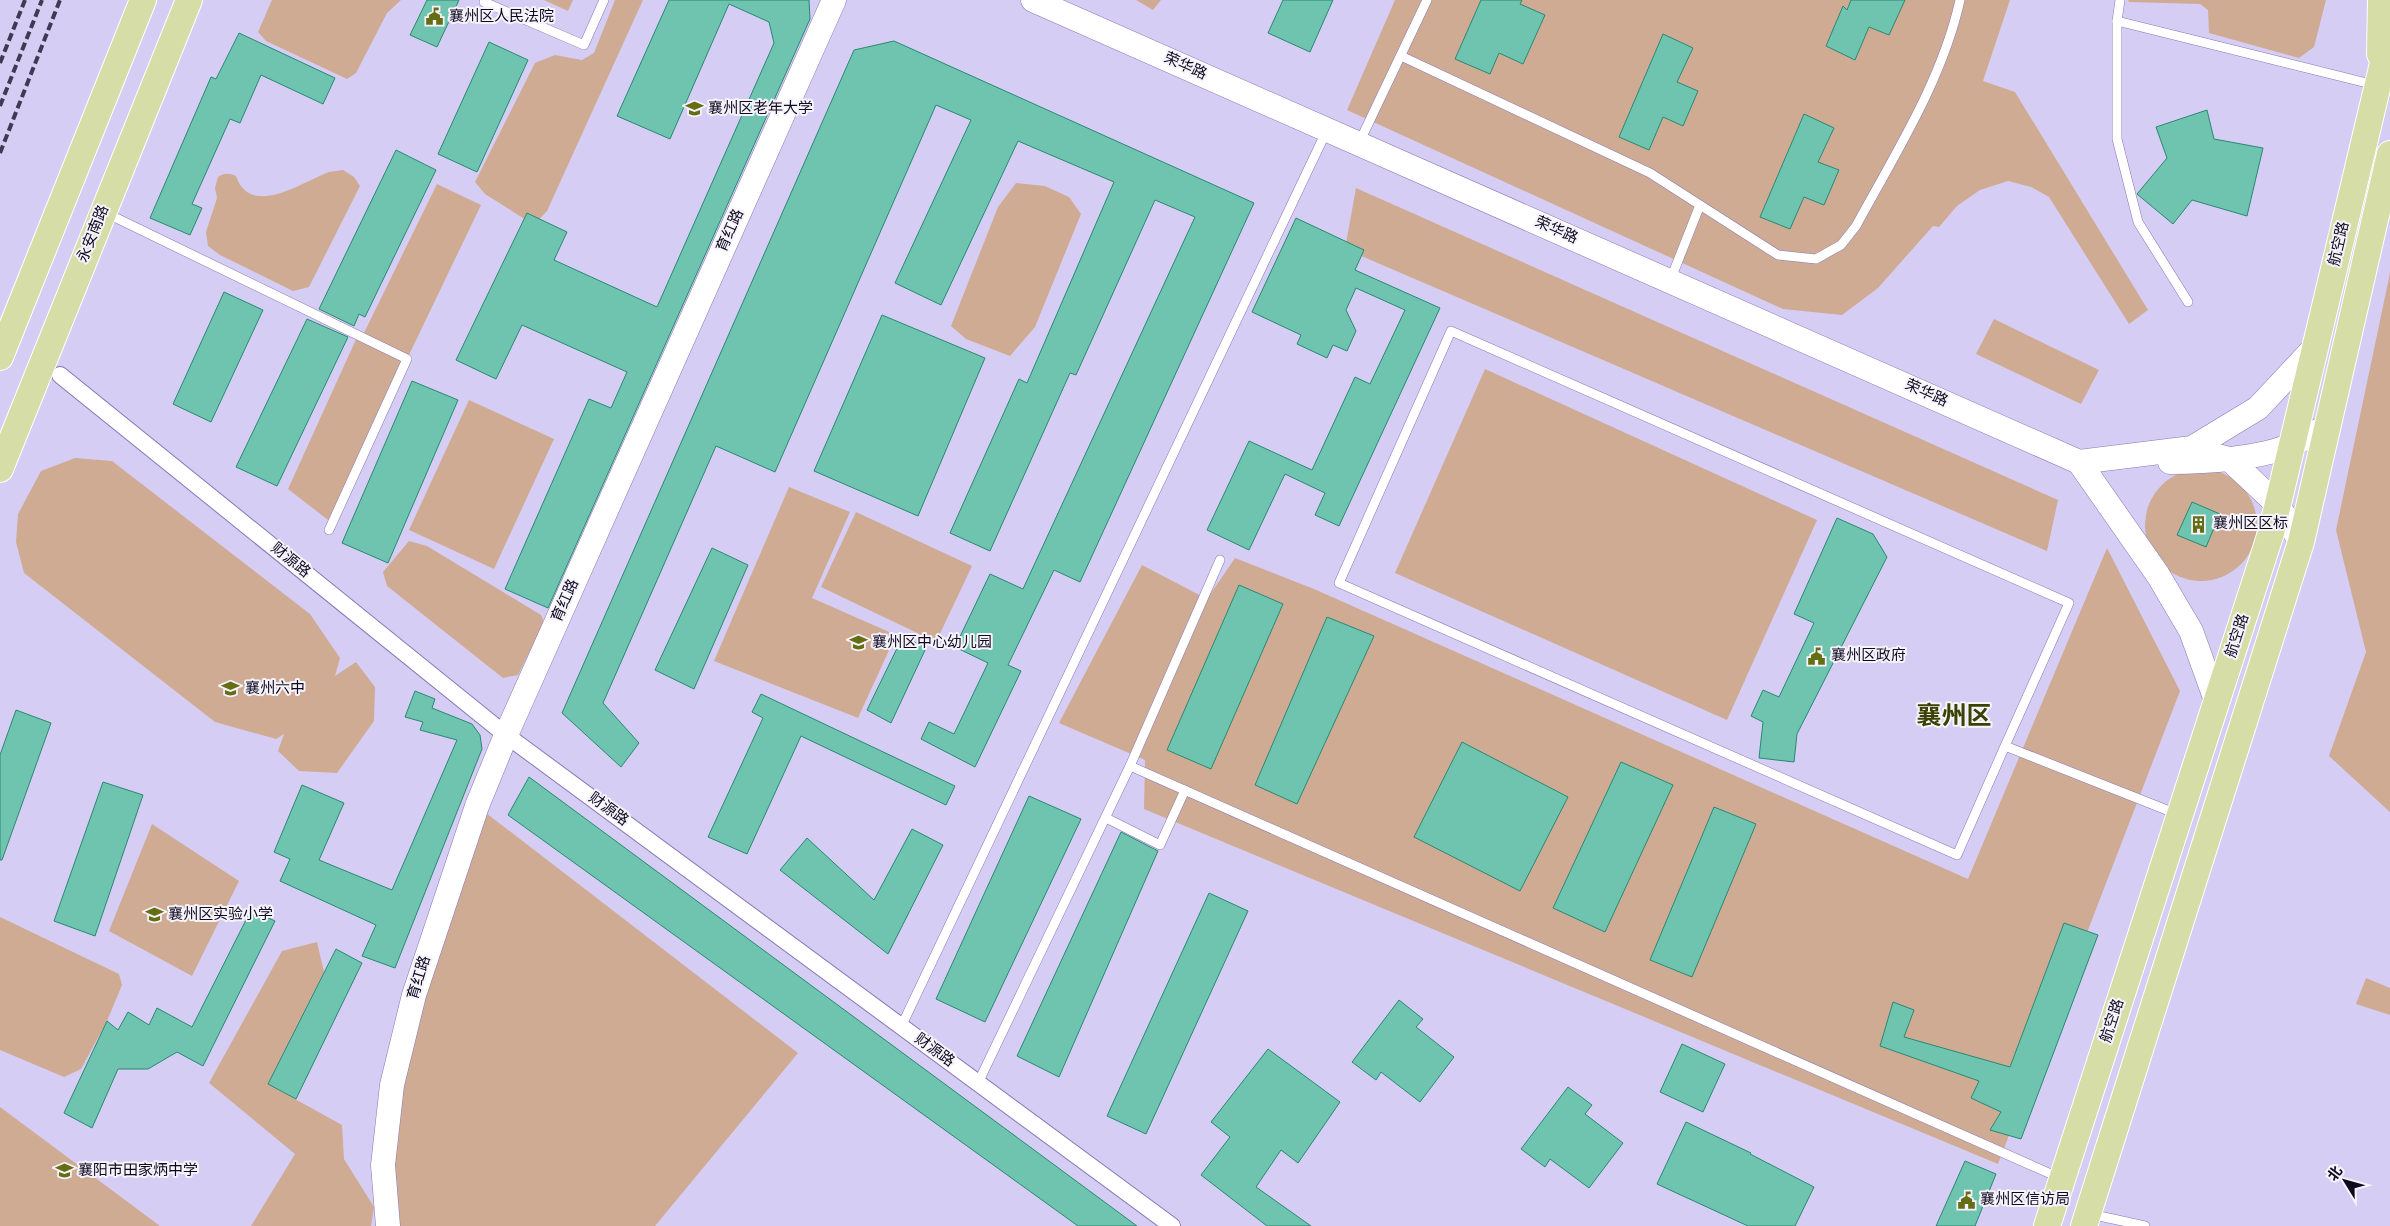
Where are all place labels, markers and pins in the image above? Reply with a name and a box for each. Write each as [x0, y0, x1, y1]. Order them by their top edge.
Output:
public building icon: 襄州区人民法院 [425, 7, 445, 27]
place label: 襄州区人民法院 [449, 7, 554, 27]
school or university icon: 襄州区老年大学 [684, 99, 704, 119]
place label: 襄州区老年大学 [708, 99, 813, 119]
building icon: 襄州区区标 [2189, 514, 2209, 534]
place label: 襄州区区标 [2213, 514, 2288, 534]
school or university icon: 襄州区中心幼儿园 [848, 633, 868, 653]
place label: 襄州区中心幼儿园 [872, 633, 992, 653]
public building icon: 襄州区政府 [1807, 646, 1827, 666]
place label: 襄州区政府 [1831, 646, 1906, 666]
school or university icon: 襄州六中 [221, 679, 241, 699]
place label: 襄州六中 [245, 679, 305, 699]
school or university icon: 襄州区实验小学 [144, 905, 164, 925]
place label: 襄州区实验小学 [168, 905, 273, 925]
school or university icon: 襄阳市田家炳中学 [54, 1161, 74, 1181]
place label: 襄阳市田家炳中学 [78, 1162, 198, 1181]
public building icon: 襄州区信访局 [1956, 1190, 1976, 1210]
place label: 襄州区信访局 [1980, 1190, 2070, 1210]

